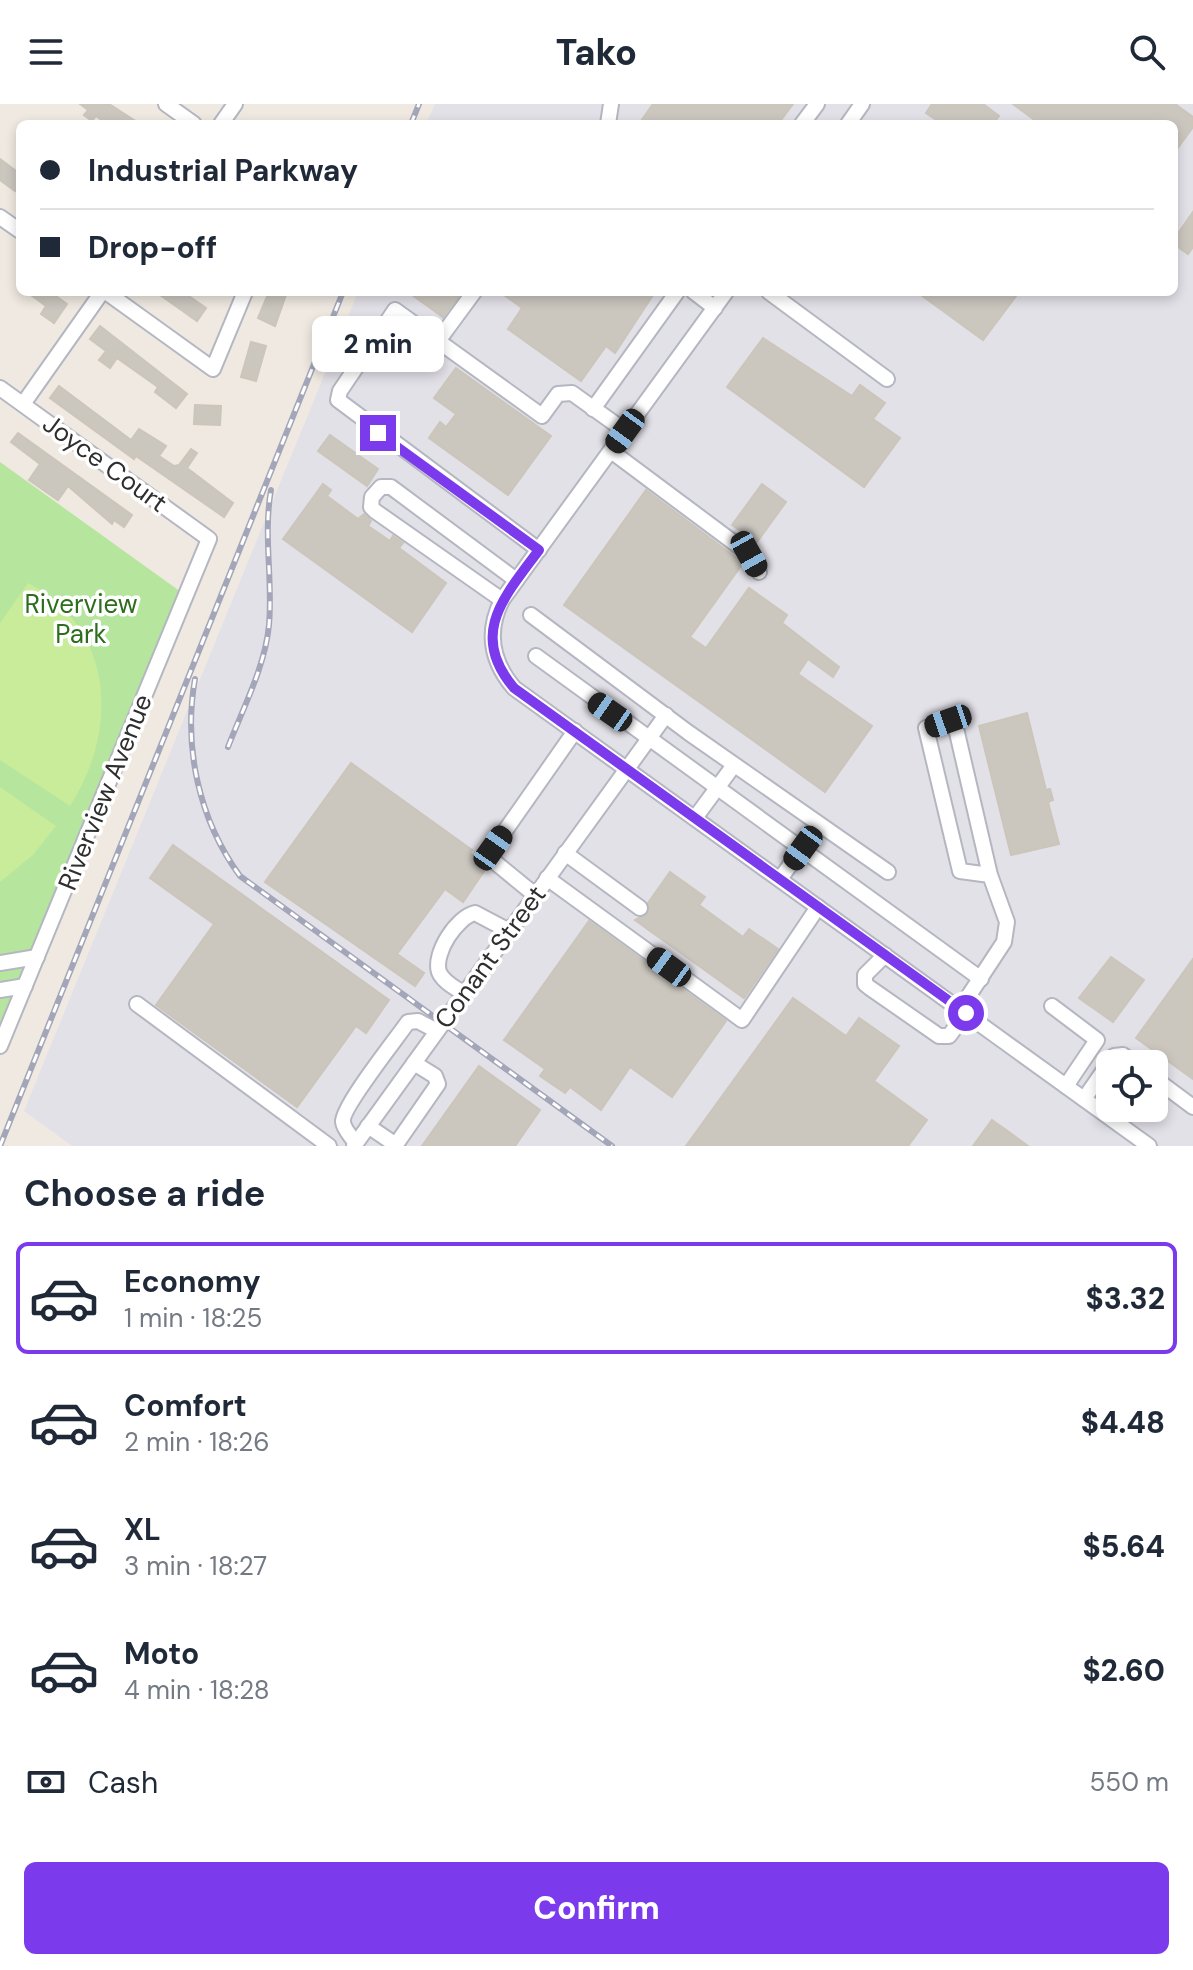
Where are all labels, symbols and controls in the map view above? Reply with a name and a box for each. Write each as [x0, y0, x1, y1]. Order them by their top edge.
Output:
text: Tako [556, 29, 637, 76]
icon: menu [24, 30, 68, 74]
icon: search [1125, 30, 1169, 74]
text: Industrial Parkway [88, 151, 358, 190]
text: Drop-off [88, 228, 217, 267]
callout: 2 min [312, 317, 444, 373]
text: 2 min [343, 327, 413, 361]
car [601, 405, 649, 457]
street label: Joyce Court [36, 406, 174, 520]
route end [360, 415, 396, 451]
car [727, 527, 771, 581]
park label: Riverview Park [24, 587, 138, 651]
car [583, 688, 637, 736]
street label: Riverview Avenue [50, 689, 160, 895]
car [921, 702, 975, 740]
car [469, 821, 517, 875]
car [779, 822, 827, 874]
street label: Conant Street [427, 879, 553, 1035]
car [643, 943, 695, 991]
route start [948, 995, 984, 1031]
map controls [1096, 1050, 1168, 1122]
button: locate [1096, 1050, 1168, 1122]
text: Choose a ride [24, 1170, 265, 1217]
icon: car [28, 1262, 100, 1334]
text: Economy [124, 1262, 261, 1301]
text: $3.32 [1086, 1279, 1165, 1318]
text: 1 min · 18:25 [124, 1301, 262, 1335]
icon: car [28, 1386, 100, 1458]
text: Comfort [124, 1386, 247, 1425]
text: $4.48 [1081, 1403, 1165, 1442]
text: 2 min · 18:26 [124, 1425, 270, 1459]
icon: car [28, 1510, 100, 1582]
text: XL [124, 1510, 161, 1549]
text: $5.64 [1083, 1527, 1165, 1566]
text: 3 min · 18:27 [124, 1549, 267, 1583]
icon: car [28, 1634, 100, 1706]
text: Moto [124, 1634, 199, 1673]
text: $2.60 [1082, 1651, 1165, 1690]
text: 4 min · 18:28 [124, 1673, 270, 1707]
icon: cash [24, 1760, 68, 1804]
text: Cash [88, 1763, 158, 1802]
text: 550 m [1089, 1765, 1169, 1799]
button: Confirm [24, 1862, 1169, 1954]

